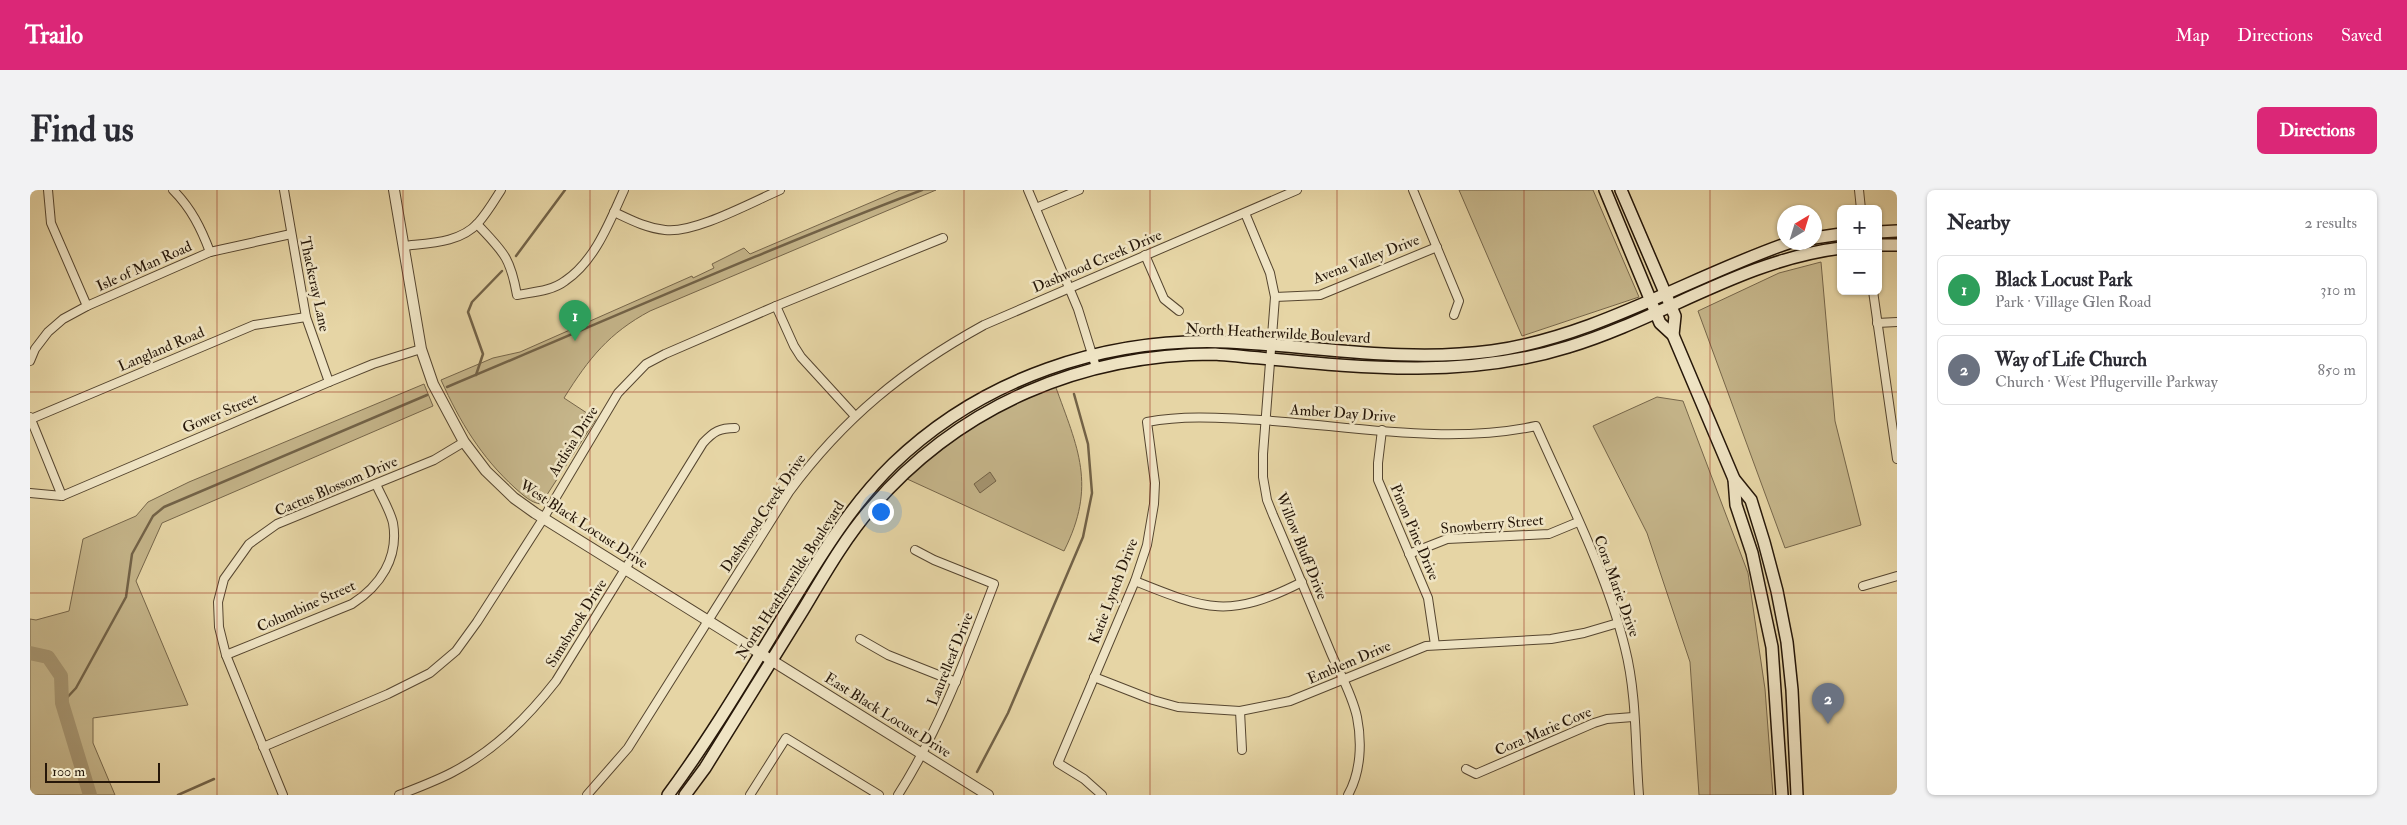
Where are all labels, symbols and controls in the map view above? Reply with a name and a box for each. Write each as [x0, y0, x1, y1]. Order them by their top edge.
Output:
text: Trailo [25, 20, 83, 51]
text: Map [2176, 24, 2209, 47]
text: Directions [2237, 24, 2313, 47]
text: Saved [2341, 24, 2382, 47]
button: Directions [2257, 107, 2377, 154]
text: Find us [30, 108, 134, 152]
north arrow [1777, 205, 1822, 250]
map controls [1837, 205, 1882, 295]
button: + [1837, 205, 1882, 250]
text: Nearby [1947, 209, 2010, 236]
text: 2 results [2304, 213, 2357, 233]
street label: Dashwood Creek Drive [1030, 226, 1165, 297]
street label: Avena Valley Drive [1309, 230, 1422, 289]
street label: Thackeray Lane [295, 235, 334, 333]
street label: Isle of Man Road [94, 237, 195, 296]
button: − [1837, 250, 1882, 295]
text: Black Locust Park [1995, 268, 2133, 292]
text: 1 [1961, 280, 1967, 300]
text: 310 m [2320, 280, 2356, 300]
text: Park · Village Glen Road [1995, 292, 2151, 312]
pin: 1 [559, 300, 591, 341]
street label: North Heatherwilde Boulevard [1185, 319, 1371, 348]
street label: Langland Road [115, 323, 208, 376]
text: Way of Life Church [1995, 348, 2147, 372]
text: 2 [1960, 360, 1968, 380]
text: 850 m [2318, 360, 2356, 380]
text: Church · West Pflugerville Parkway [1995, 372, 2218, 392]
street label: Gower Street [180, 389, 261, 438]
street label: Amber Day Drive [1289, 400, 1396, 427]
street label: Ardisia Drive [544, 403, 602, 481]
street label: Dashwood Creek Drive [717, 450, 810, 576]
street label: Cactus Blossom Drive [272, 452, 400, 521]
street label: West Black Locust Drive [515, 475, 651, 573]
street label: Pinon Pine Drive [1386, 481, 1443, 583]
street label: Willow Bluff Drive [1271, 489, 1332, 603]
street label: North Heatherwilde Boulevard [732, 497, 849, 663]
your location [868, 499, 894, 525]
street label: Snowberry Street [1440, 511, 1544, 538]
street label: Cora Marie Drive [1589, 533, 1644, 640]
street label: Katie Lynch Drive [1085, 536, 1142, 647]
street label: Simsbrook Drive [542, 575, 611, 671]
street label: Columbine Street [254, 576, 359, 637]
street label: Laurelleaf Drive [923, 610, 978, 709]
street label: Emblem Drive [1305, 636, 1394, 689]
street label: East Black Locust Drive [821, 669, 955, 762]
pin: 2 [1812, 683, 1844, 724]
street label: Cora Marie Cove [1492, 703, 1594, 760]
scale bar [45, 760, 160, 783]
text: 100 m [52, 763, 85, 780]

